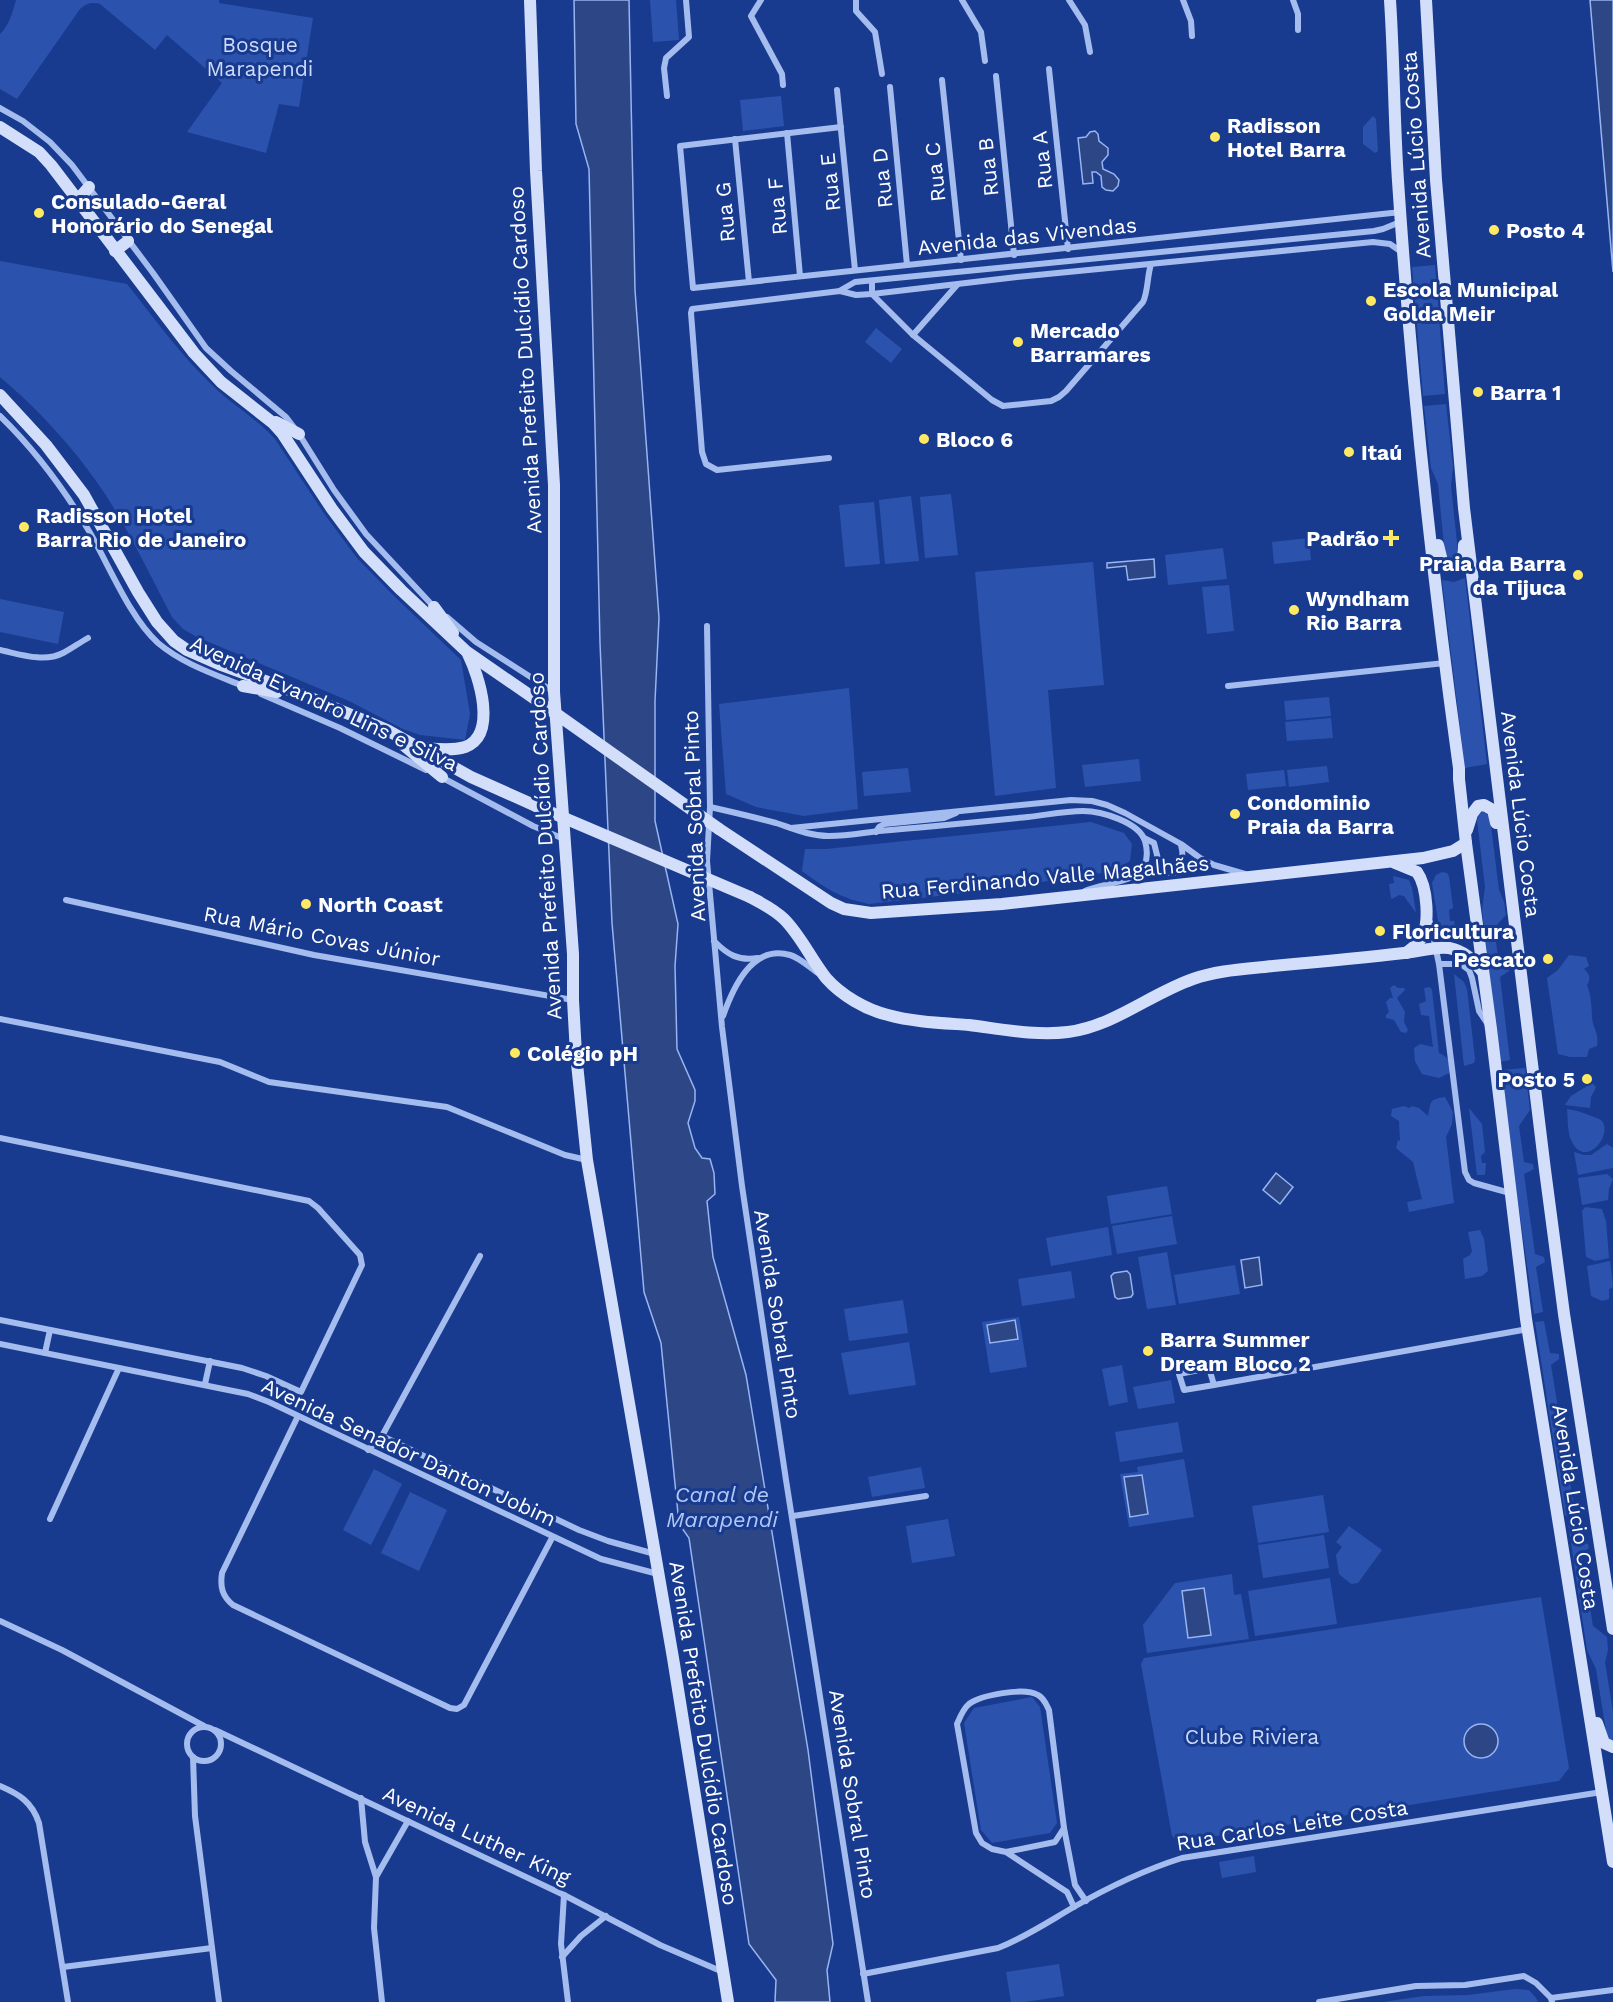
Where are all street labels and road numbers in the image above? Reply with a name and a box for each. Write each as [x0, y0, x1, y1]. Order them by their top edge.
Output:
street label: Avenida Lúcio Costa [1396, 50, 1436, 259]
street label: Rua A [1027, 130, 1057, 190]
street label: Rua B [972, 136, 1004, 198]
street label: Rua C [919, 141, 951, 203]
street label: Rua D [866, 147, 898, 209]
street label: Rua E [815, 152, 845, 212]
street label: Rua F [762, 176, 792, 236]
street label: Rua G [710, 181, 740, 243]
street label: Avenida Prefeito Dulcídio Cardoso [503, 186, 547, 534]
street label: Avenida das Vivendas [916, 212, 1138, 260]
street label: Avenida Evandro Lins e Silva [186, 630, 462, 776]
street label: Avenida Prefeito Dulcídio Cardoso [523, 672, 567, 1020]
street label: Avenida Lúcio Costa [1496, 709, 1546, 919]
street label: Avenida Sobral Pinto [678, 710, 710, 922]
street label: Rua Ferdinando Valle Magalhães [880, 850, 1210, 904]
street label: Rua Mário Covas Júnior [202, 901, 443, 971]
street label: Avenida Sobral Pinto [749, 1208, 807, 1420]
street label: Avenida Senador Danton Jobim [258, 1373, 560, 1531]
street label: Avenida Lúcio Costa [1547, 1402, 1605, 1612]
street label: Avenida Prefeito Dulcídio Cardoso [664, 1559, 744, 1907]
street label: Avenida Sobral Pinto [824, 1688, 882, 1900]
street label: Avenida Luther King [379, 1780, 576, 1890]
street label: Rua Carlos Leite Costa [1174, 1794, 1410, 1856]

